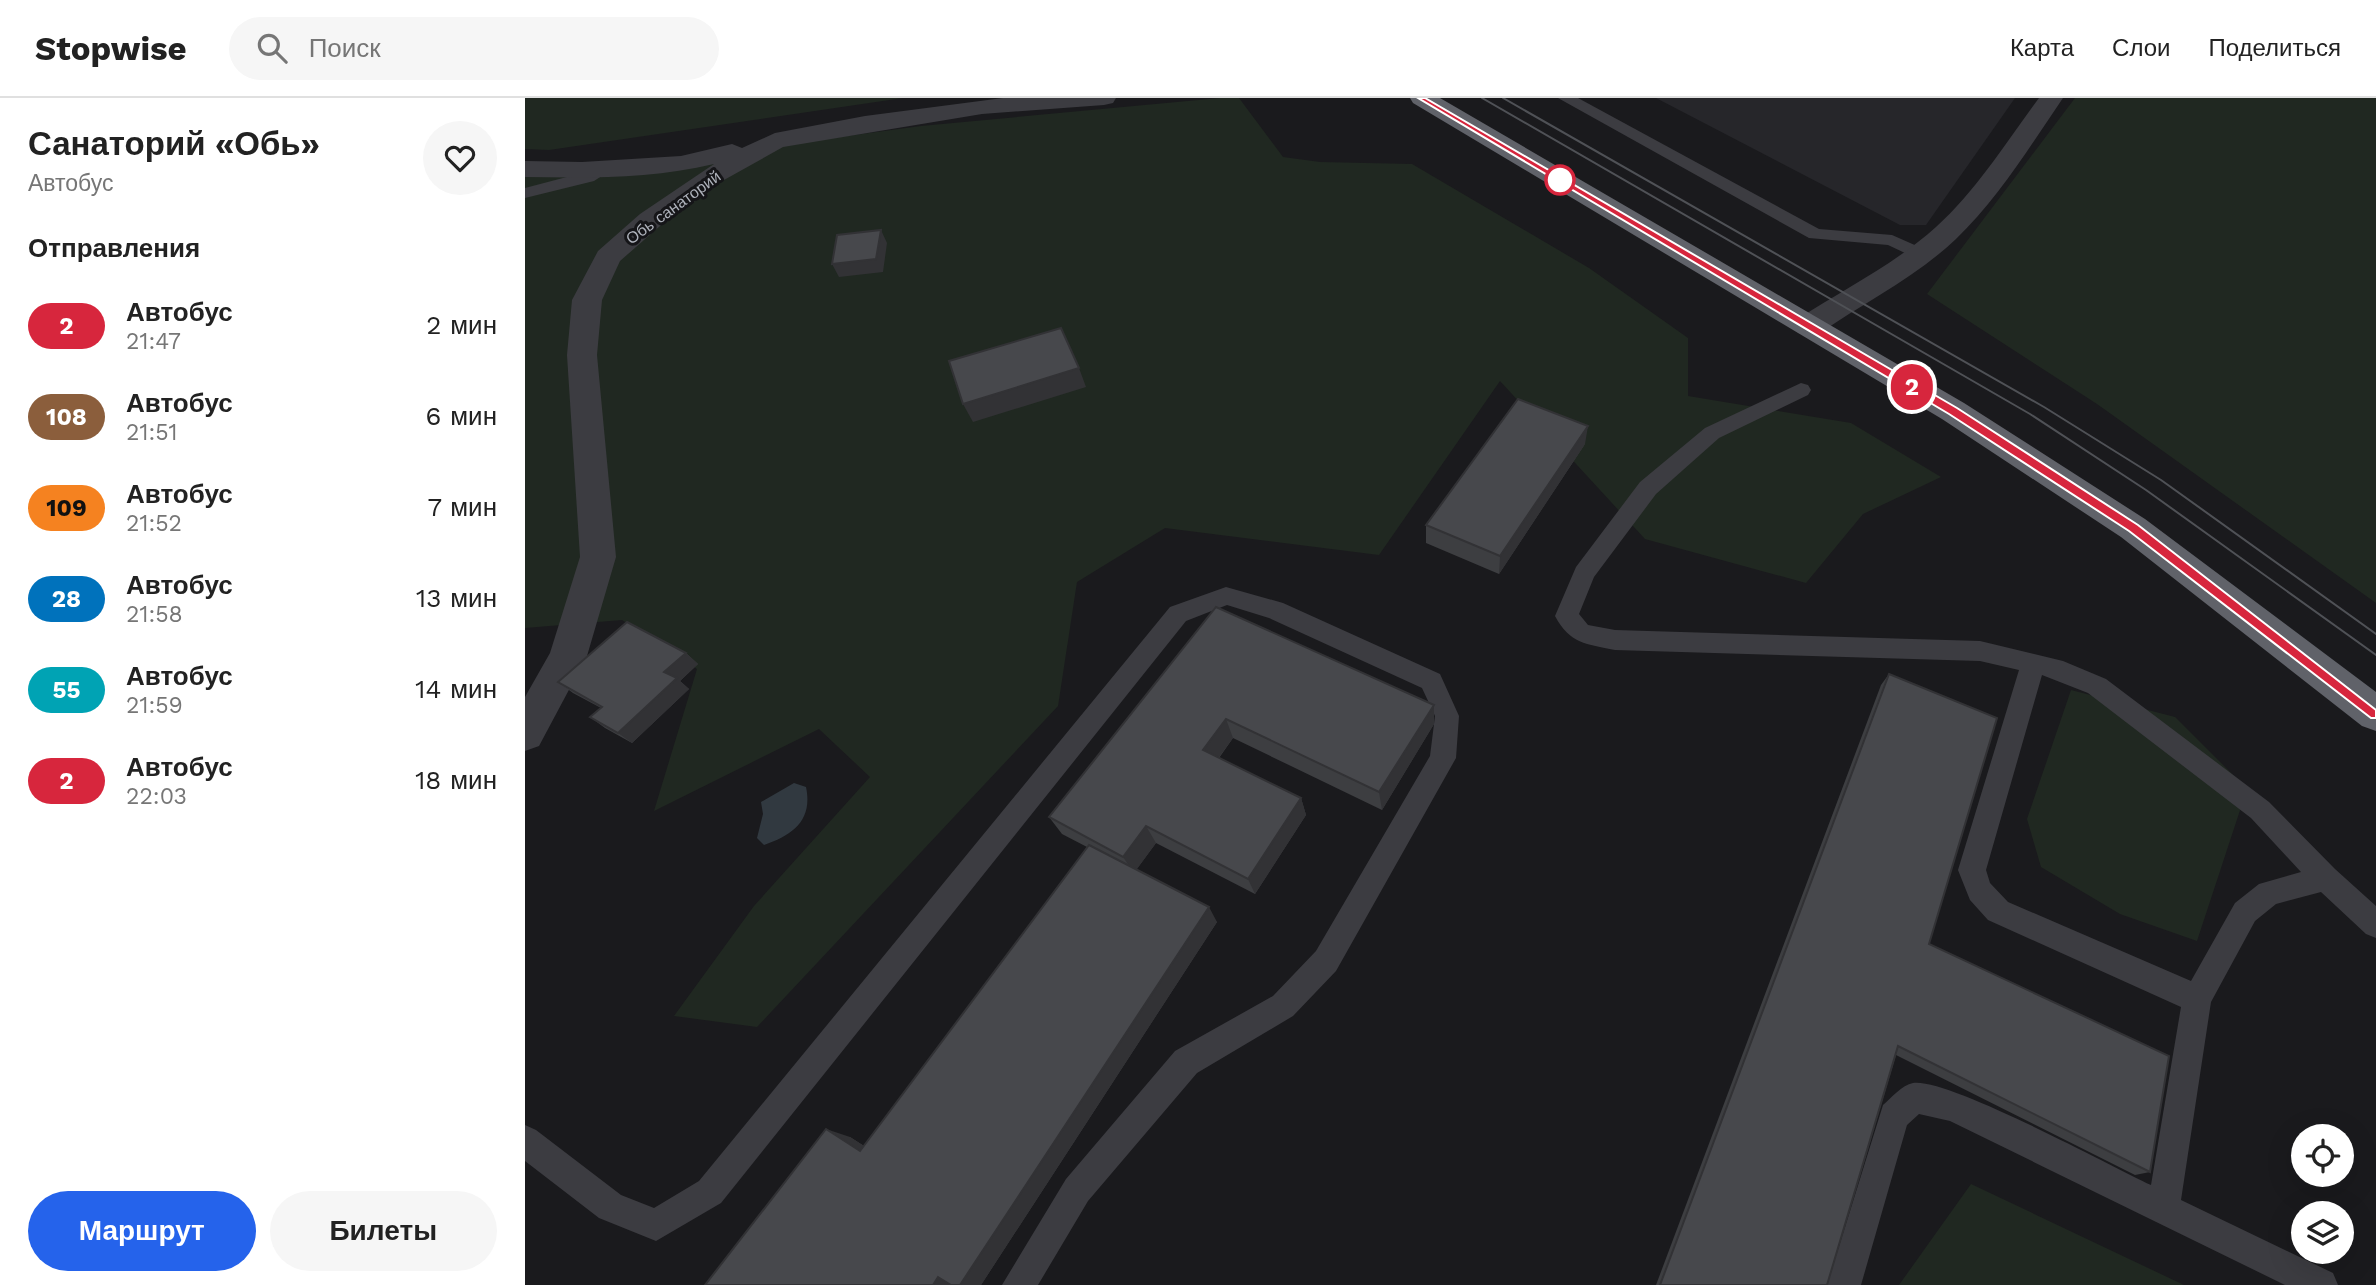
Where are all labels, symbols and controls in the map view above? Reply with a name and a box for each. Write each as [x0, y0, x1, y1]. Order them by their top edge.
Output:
search box [229, 17, 719, 80]
text: Stopwise [35, 29, 187, 68]
icon: search [253, 29, 291, 67]
text: Поиск [309, 33, 381, 63]
text: Карта [2010, 34, 2074, 62]
text: Слои [2112, 34, 2170, 62]
text: Поделиться [2208, 34, 2341, 62]
button: heart [423, 121, 497, 195]
text: Санаторий «Обь» [28, 124, 320, 163]
unlabelled marker [1545, 165, 1575, 195]
street label: Обь санаторий [622, 167, 724, 248]
text: Автобус [28, 170, 114, 197]
text: Отправления [28, 233, 200, 263]
text: Автобус [126, 297, 233, 327]
text: 2 мин [426, 310, 497, 340]
text: 2 [59, 312, 74, 340]
text: 21:47 [126, 328, 181, 355]
line badge: 2 [1889, 364, 1935, 410]
text: 2 [1905, 373, 1919, 401]
text: Автобус [126, 388, 233, 418]
text: 6 мин [426, 401, 497, 431]
text: 108 [46, 403, 87, 431]
text: 21:51 [126, 419, 178, 446]
text: Автобус [126, 479, 233, 509]
text: 7 мин [428, 492, 497, 522]
text: 109 [46, 494, 87, 522]
text: 21:52 [126, 510, 182, 537]
text: Автобус [126, 570, 233, 600]
text: 13 мин [416, 583, 497, 613]
text: 28 [52, 585, 81, 613]
text: 21:58 [126, 601, 183, 628]
text: Автобус [126, 661, 233, 691]
text: 14 мин [415, 674, 497, 704]
text: 55 [53, 676, 80, 704]
text: 21:59 [126, 692, 183, 719]
text: Автобус [126, 752, 233, 782]
text: 18 мин [415, 765, 497, 795]
text: 2 [59, 767, 74, 795]
text: 22:03 [126, 783, 187, 810]
map controls [2291, 1124, 2354, 1264]
button: locate [2291, 1124, 2354, 1187]
button: Маршрут [28, 1191, 256, 1271]
button: Билеты [270, 1191, 497, 1271]
button: layers [2291, 1201, 2354, 1264]

